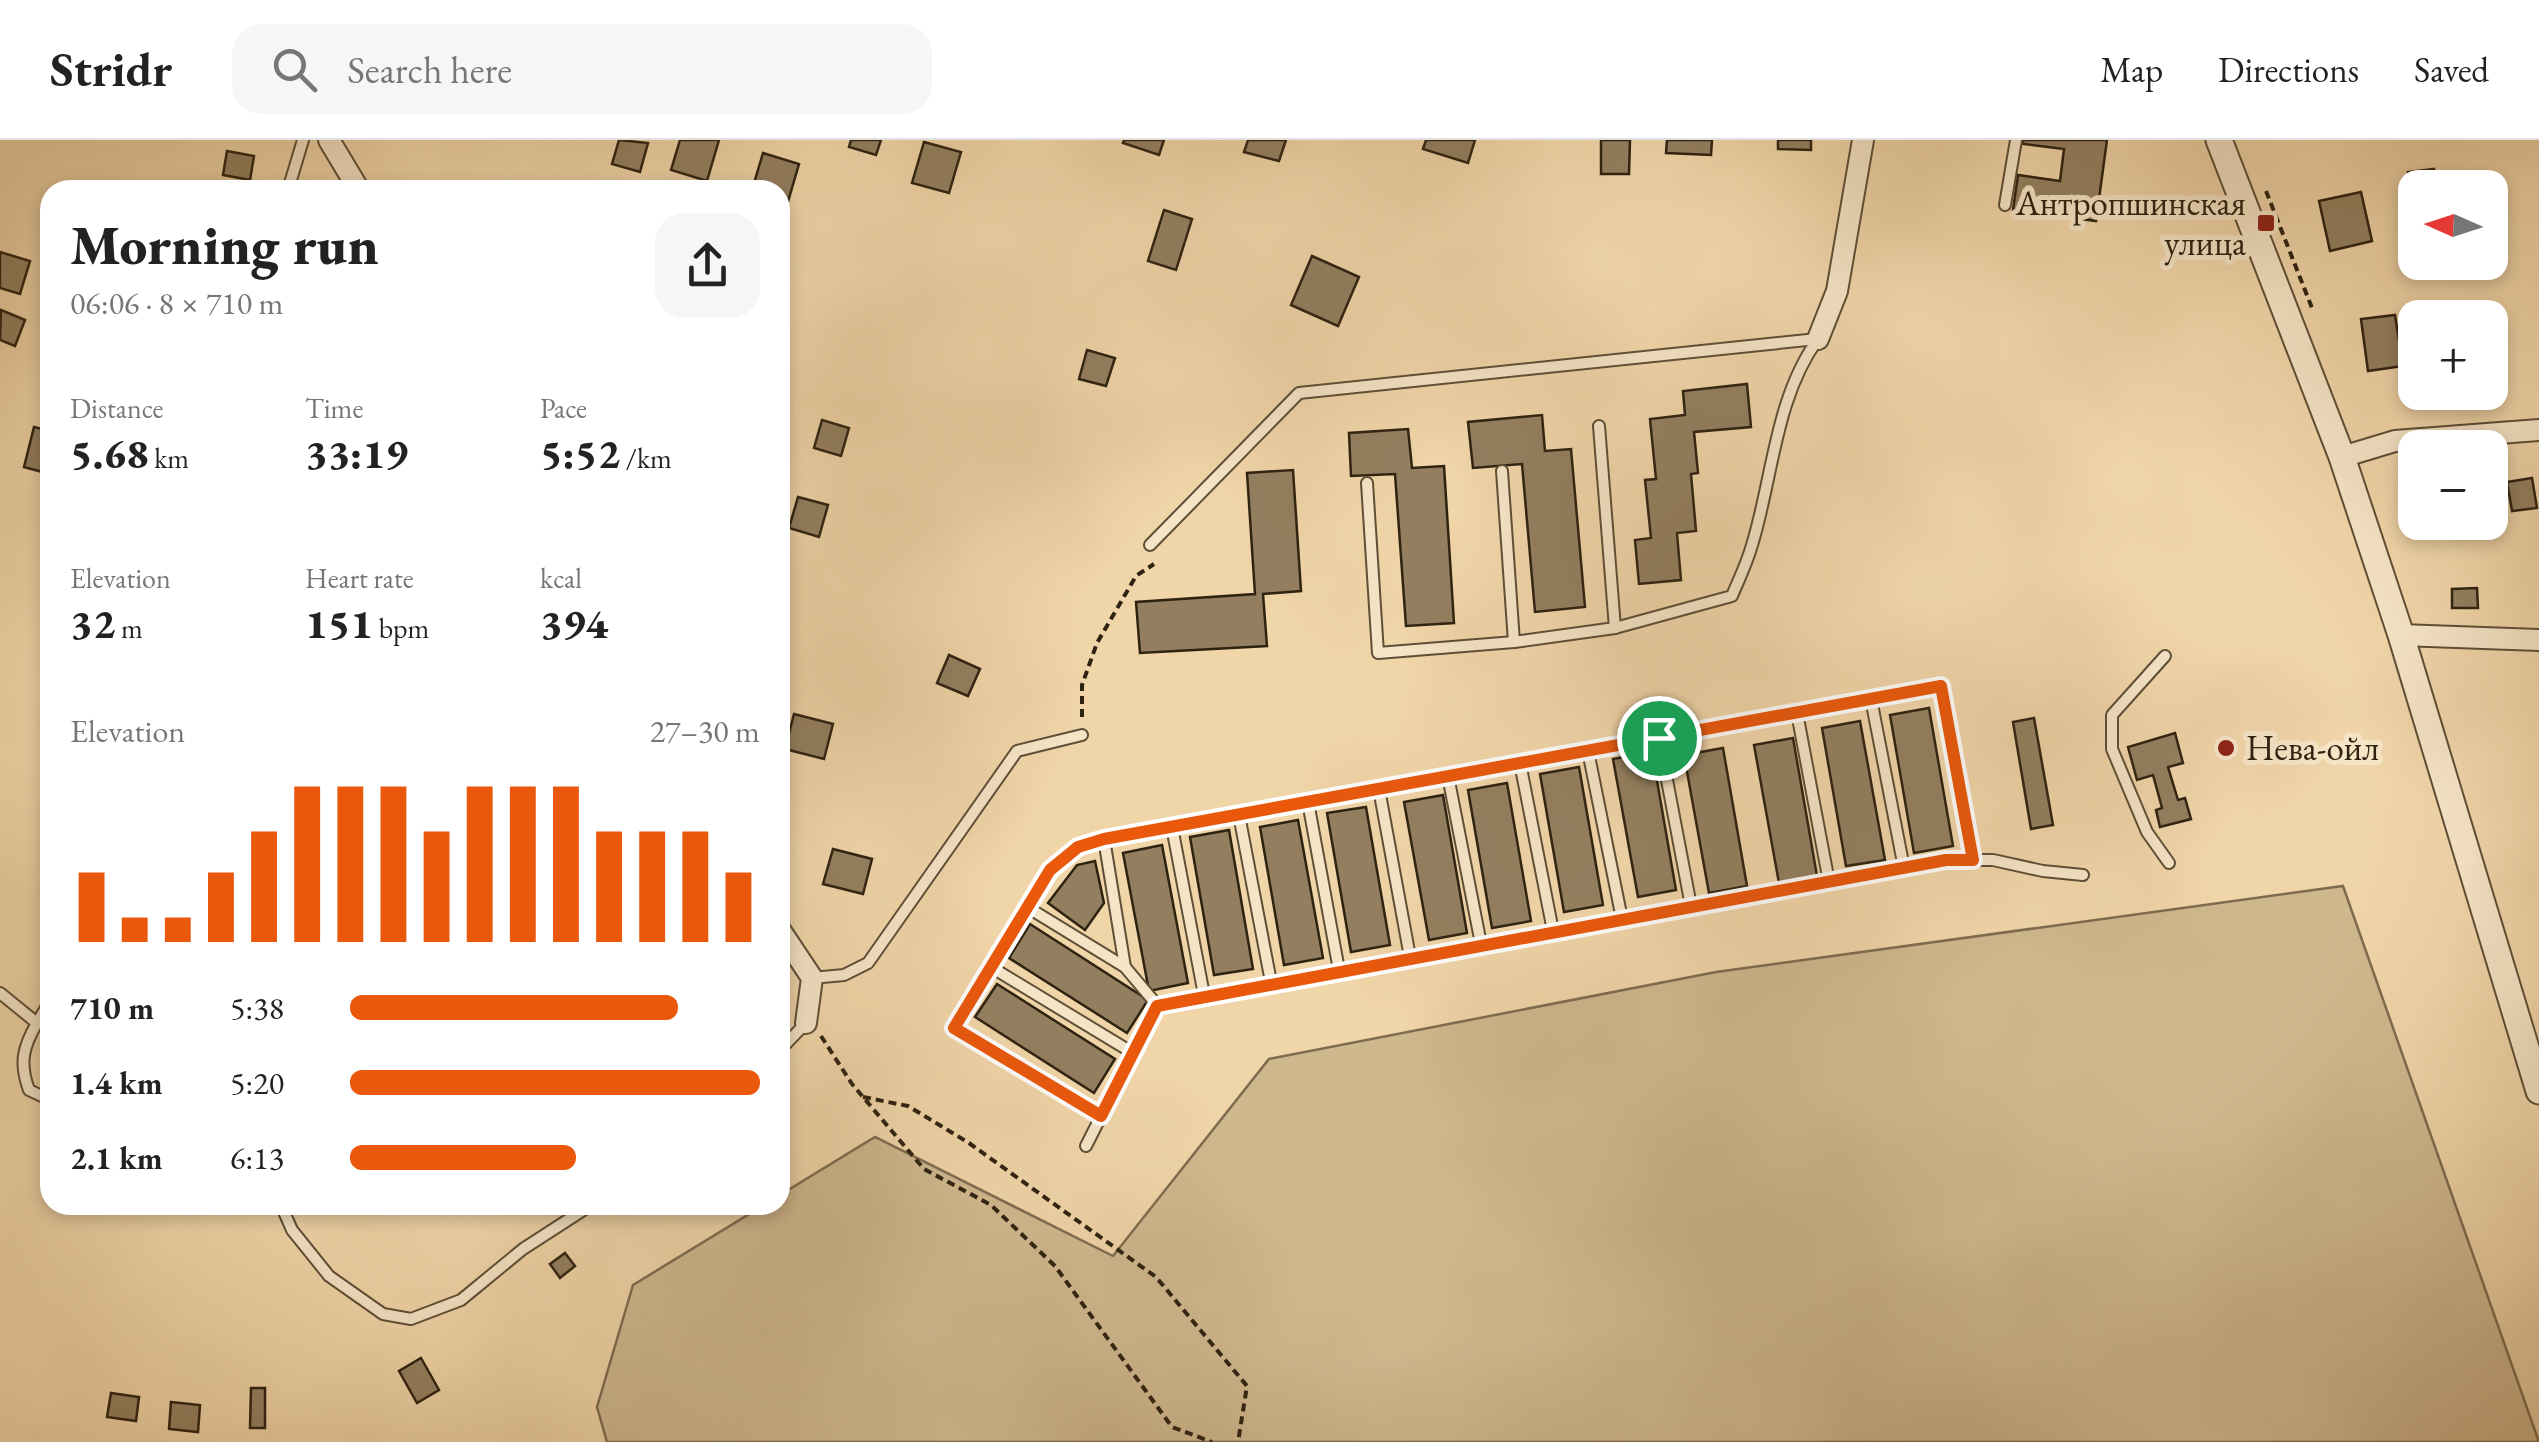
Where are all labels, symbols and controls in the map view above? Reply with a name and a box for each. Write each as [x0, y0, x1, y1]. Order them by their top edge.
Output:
search box [232, 24, 932, 114]
text: Stridr [50, 38, 172, 100]
icon: search [267, 42, 322, 97]
text: Search here [347, 45, 512, 94]
text: Map [2100, 47, 2163, 92]
text: Directions [2218, 47, 2359, 92]
text: Saved [2414, 47, 2489, 92]
north arrow [2398, 170, 2508, 280]
map controls [2398, 170, 2508, 540]
place label: Антропшинская улица [2015, 180, 2246, 266]
text: Morning run [70, 209, 379, 280]
marker: Антропшинская улица [2255, 212, 2277, 234]
button: share [655, 213, 760, 318]
text: 06:06 · 8 × 710 m [70, 282, 283, 324]
button: + [2398, 300, 2508, 410]
text: Distance [70, 390, 164, 426]
text: Time [305, 390, 363, 426]
text: Pace [540, 390, 587, 426]
text: 5.68 [70, 426, 149, 481]
text: 33:19 [305, 426, 408, 481]
text: 5:52 [540, 426, 620, 481]
button: − [2398, 430, 2508, 540]
text: km [149, 440, 189, 476]
text: /km [620, 440, 672, 476]
text: Elevation [70, 560, 171, 596]
text: Heart rate [305, 560, 414, 596]
text: kcal [540, 560, 582, 596]
text: 32 [70, 596, 115, 651]
text: 151 [305, 596, 373, 651]
text: 394 [540, 596, 608, 651]
text: m [115, 610, 143, 646]
text: bpm [373, 610, 429, 646]
pin [1617, 696, 1702, 781]
text: Elevation [70, 710, 185, 752]
text: 27–30 m [650, 710, 760, 752]
icon: arrive [1632, 711, 1687, 766]
place label: Нева-ойл [2246, 725, 2379, 770]
marker: Нева-ойл [2215, 737, 2237, 759]
text: 710 m [70, 987, 154, 1029]
text: 5:38 [230, 987, 284, 1029]
text: 1.4 km [70, 1062, 163, 1104]
text: 5:20 [230, 1062, 284, 1104]
text: 2.1 km [70, 1137, 163, 1179]
text: 6:13 [230, 1137, 284, 1179]

